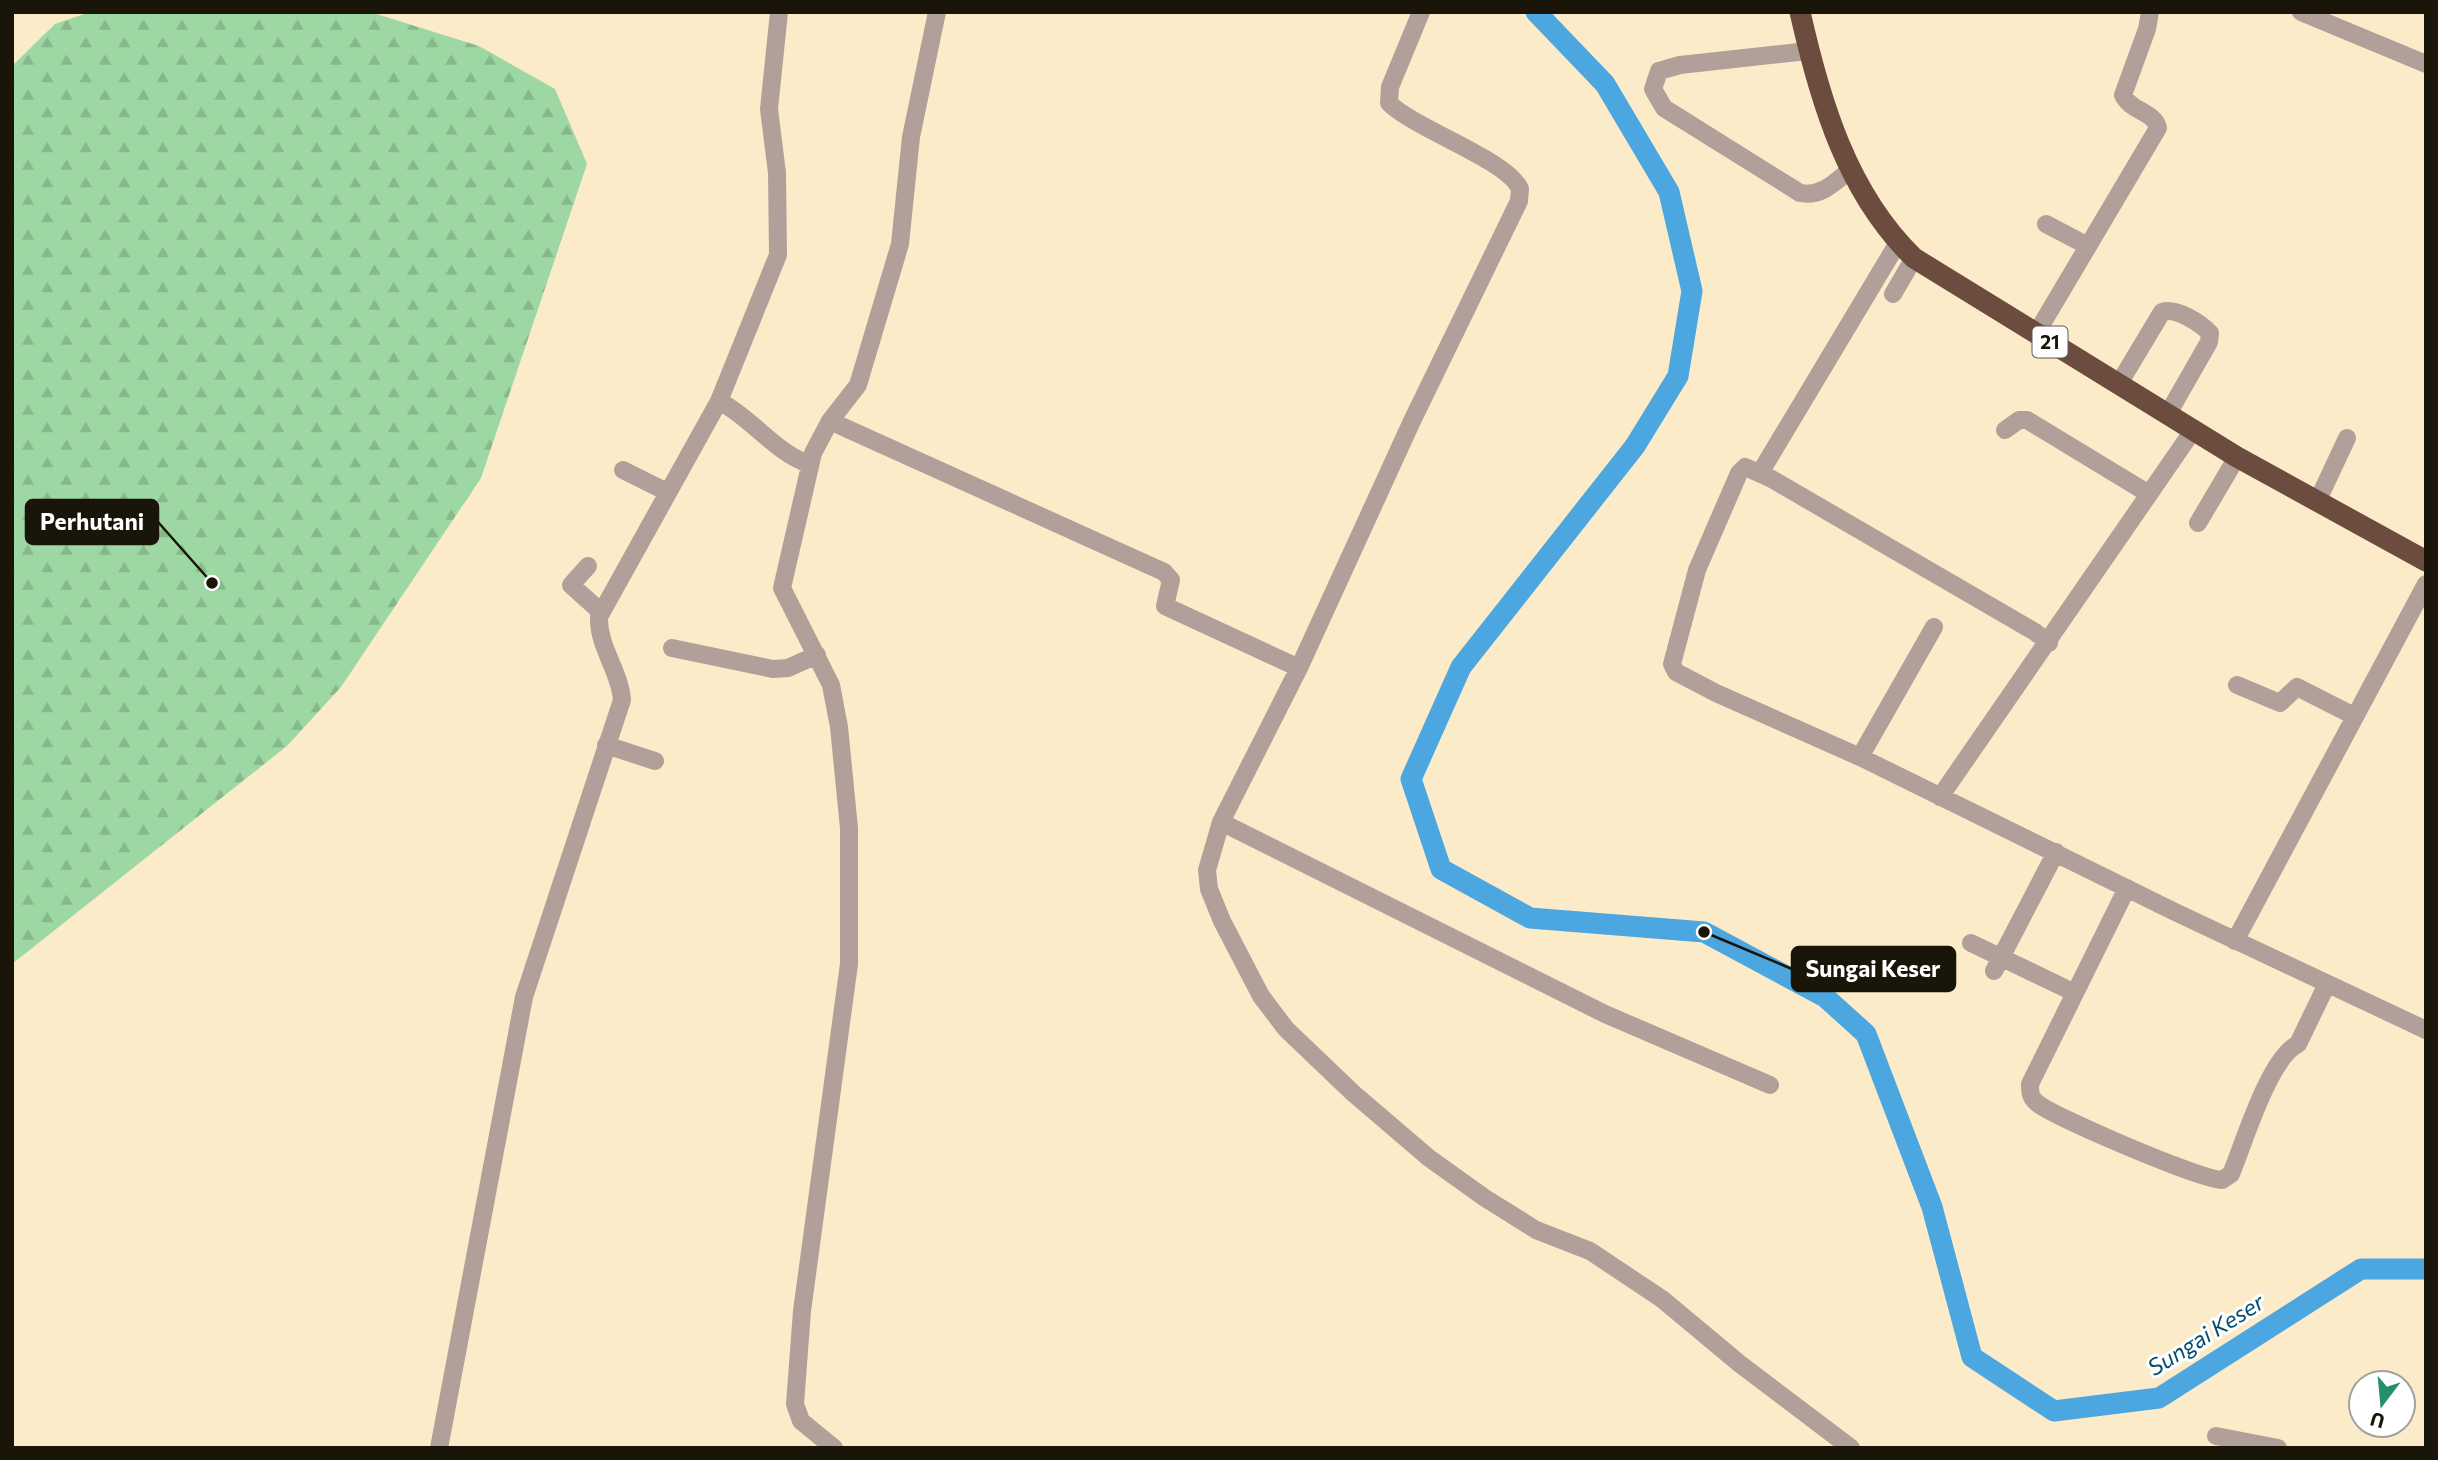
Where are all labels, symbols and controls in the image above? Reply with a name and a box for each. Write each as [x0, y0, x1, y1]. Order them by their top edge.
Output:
road number: 21 [2032, 326, 2068, 358]
callout: Perhutani [26, 500, 158, 544]
text: Perhutani [40, 507, 144, 535]
callout: Sungai Keser [1792, 947, 1955, 991]
text: Sungai Keser [1805, 954, 1941, 982]
water label: Sungai Keser [2142, 1287, 2270, 1381]
north arrow [2347, 1369, 2417, 1439]
text: U [2367, 1408, 2387, 1434]

